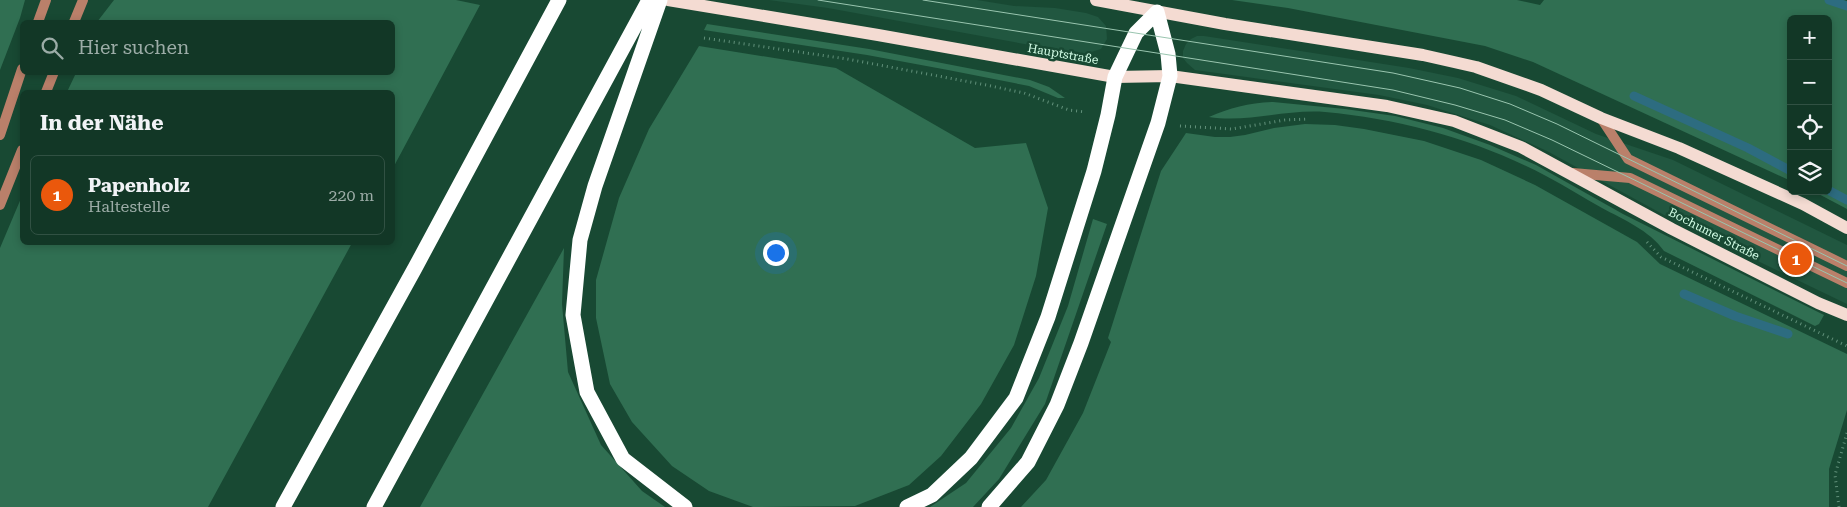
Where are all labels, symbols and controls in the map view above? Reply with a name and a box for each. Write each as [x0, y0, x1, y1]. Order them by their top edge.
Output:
map controls [1787, 15, 1832, 195]
button: + [1787, 15, 1832, 60]
search box [20, 20, 395, 75]
icon: search [38, 34, 66, 62]
text: Hier suchen [78, 36, 189, 59]
street label: Hauptstraße [1026, 41, 1100, 67]
button: − [1787, 60, 1832, 105]
button: locate [1787, 105, 1832, 150]
text: In der Nähe [40, 111, 163, 135]
button: layers [1787, 150, 1832, 195]
text: Papenholz [88, 174, 190, 197]
text: 1 [53, 186, 61, 205]
text: 220 m [328, 186, 374, 205]
text: Haltestelle [88, 197, 170, 216]
street label: Bochumer Straße [1666, 205, 1762, 263]
your location [763, 240, 789, 266]
pin: 1 [1780, 240, 1812, 278]

